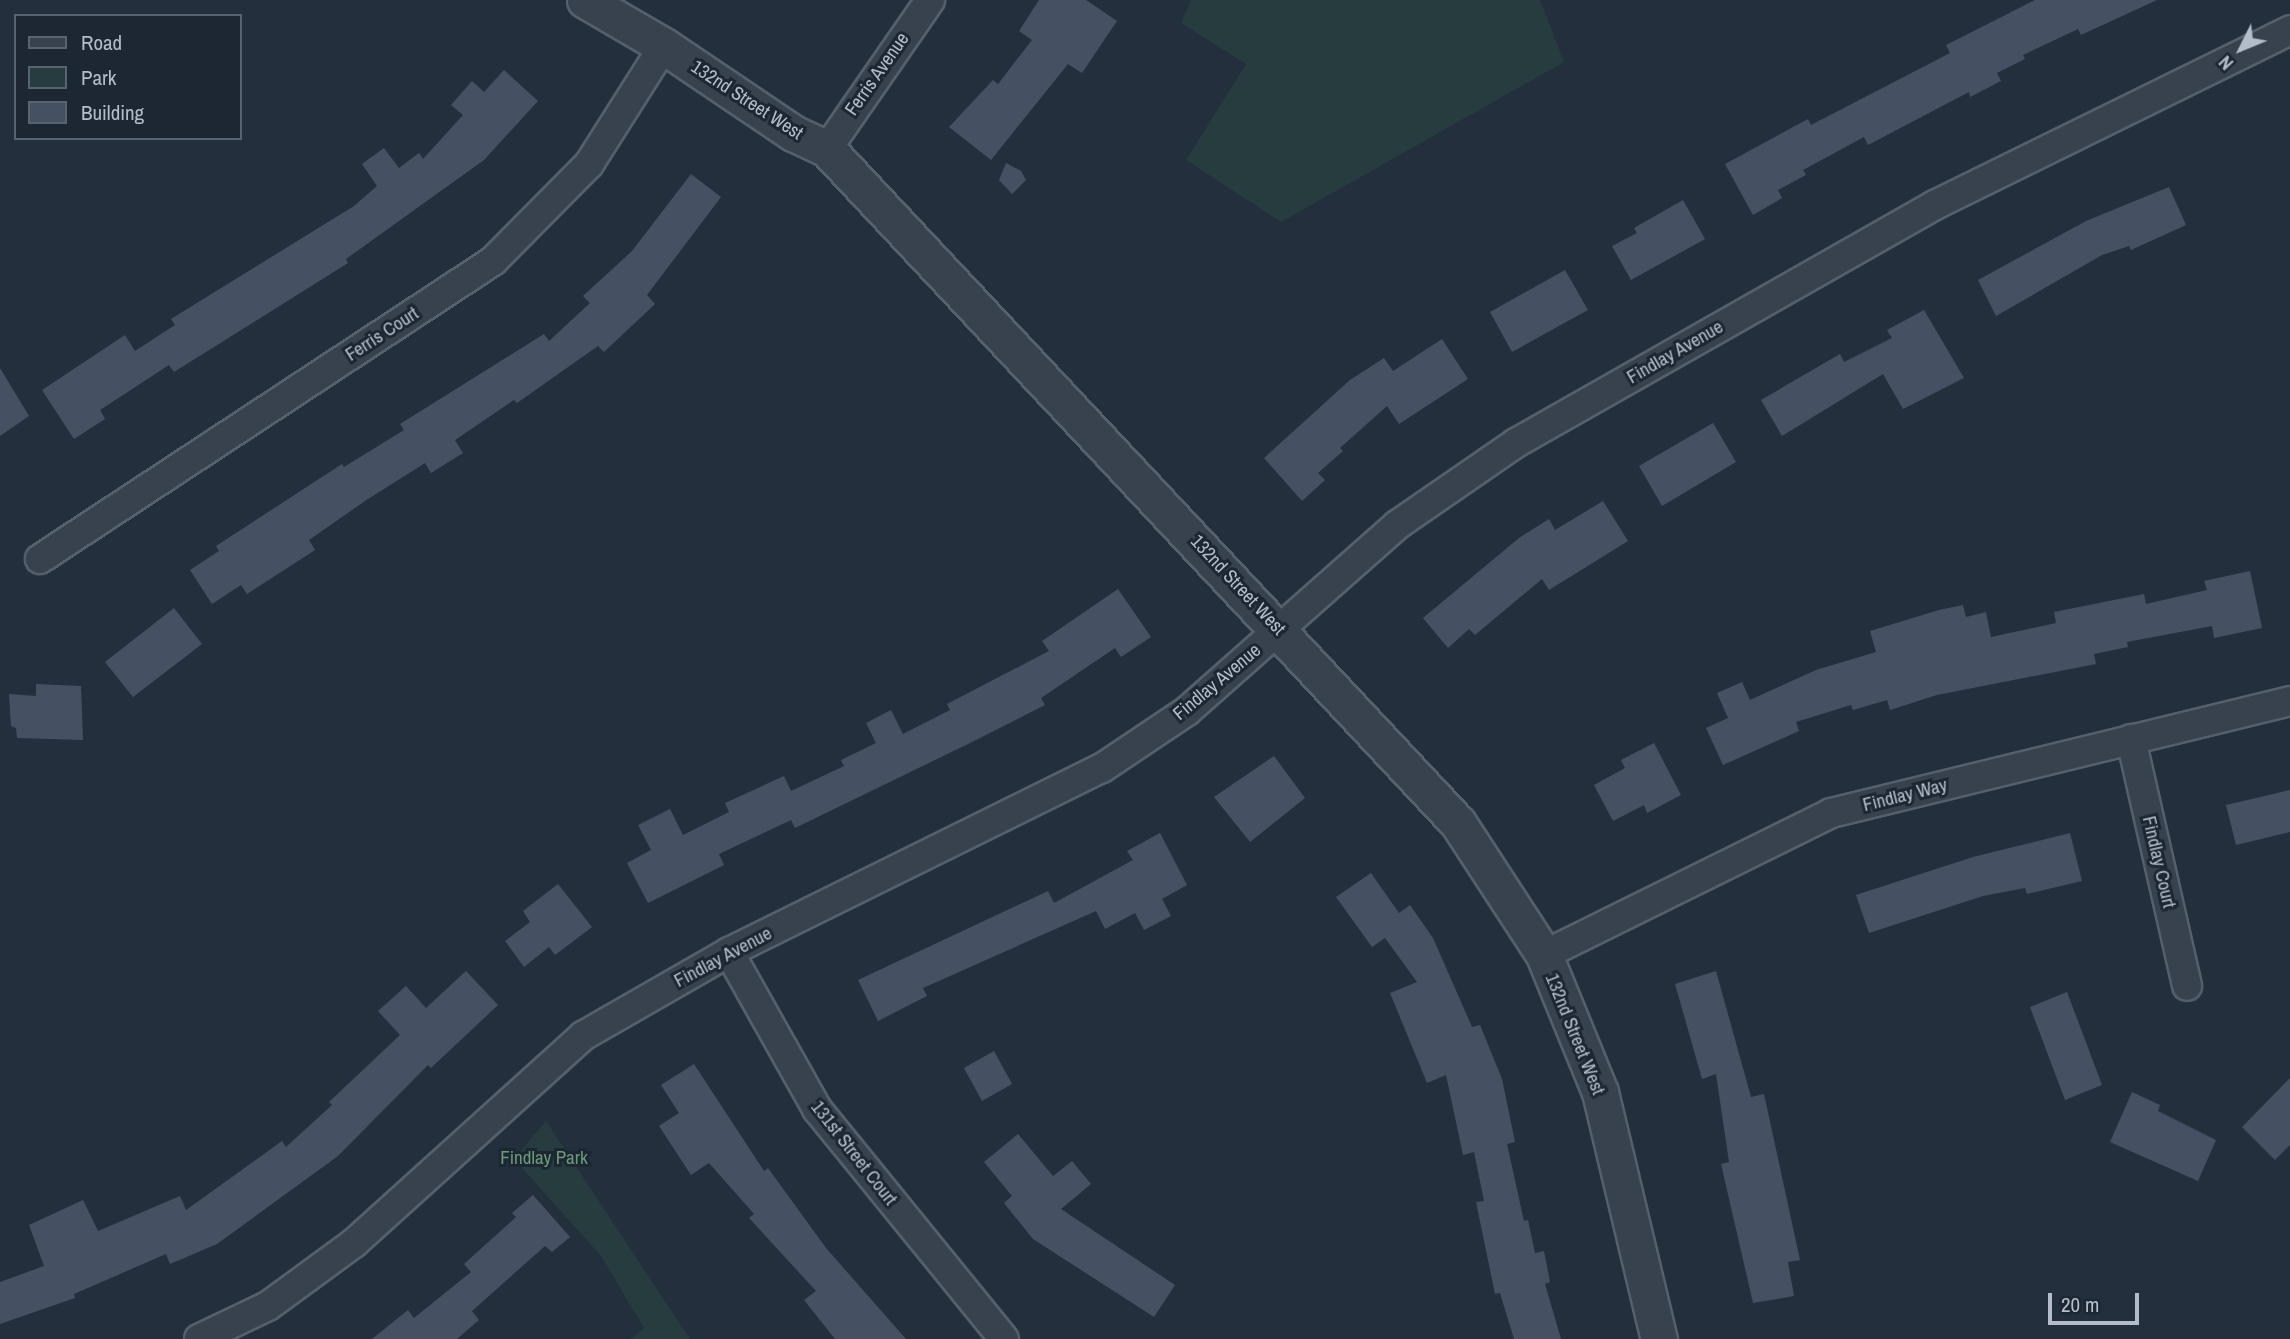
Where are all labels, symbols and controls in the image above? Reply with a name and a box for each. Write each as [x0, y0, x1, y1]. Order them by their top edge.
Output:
legend [14, 14, 242, 140]
north arrow [2206, 14, 2276, 84]
text: Road [81, 28, 122, 57]
street label: Ferris Avenue [840, 28, 914, 120]
text: N [2212, 50, 2239, 76]
street label: 132nd Street West [687, 55, 807, 145]
text: Park [81, 63, 116, 92]
text: Building [81, 98, 144, 127]
street label: Ferris Court [341, 302, 423, 366]
street label: Findlay Avenue [1623, 315, 1727, 389]
street label: 132nd Street West [1186, 530, 1290, 640]
street label: Findlay Avenue [1168, 639, 1266, 725]
street label: Findlay Way [1861, 774, 1949, 816]
street label: Findlay Court [2137, 814, 2181, 910]
street label: Findlay Avenue [670, 922, 776, 992]
street label: 132nd Street West [1540, 970, 1610, 1098]
street label: 131st Street Court [806, 1096, 902, 1210]
park label: Findlay Park [500, 1147, 588, 1169]
scale bar [2052, 1280, 2143, 1324]
text: 20 m [2061, 1290, 2099, 1319]

